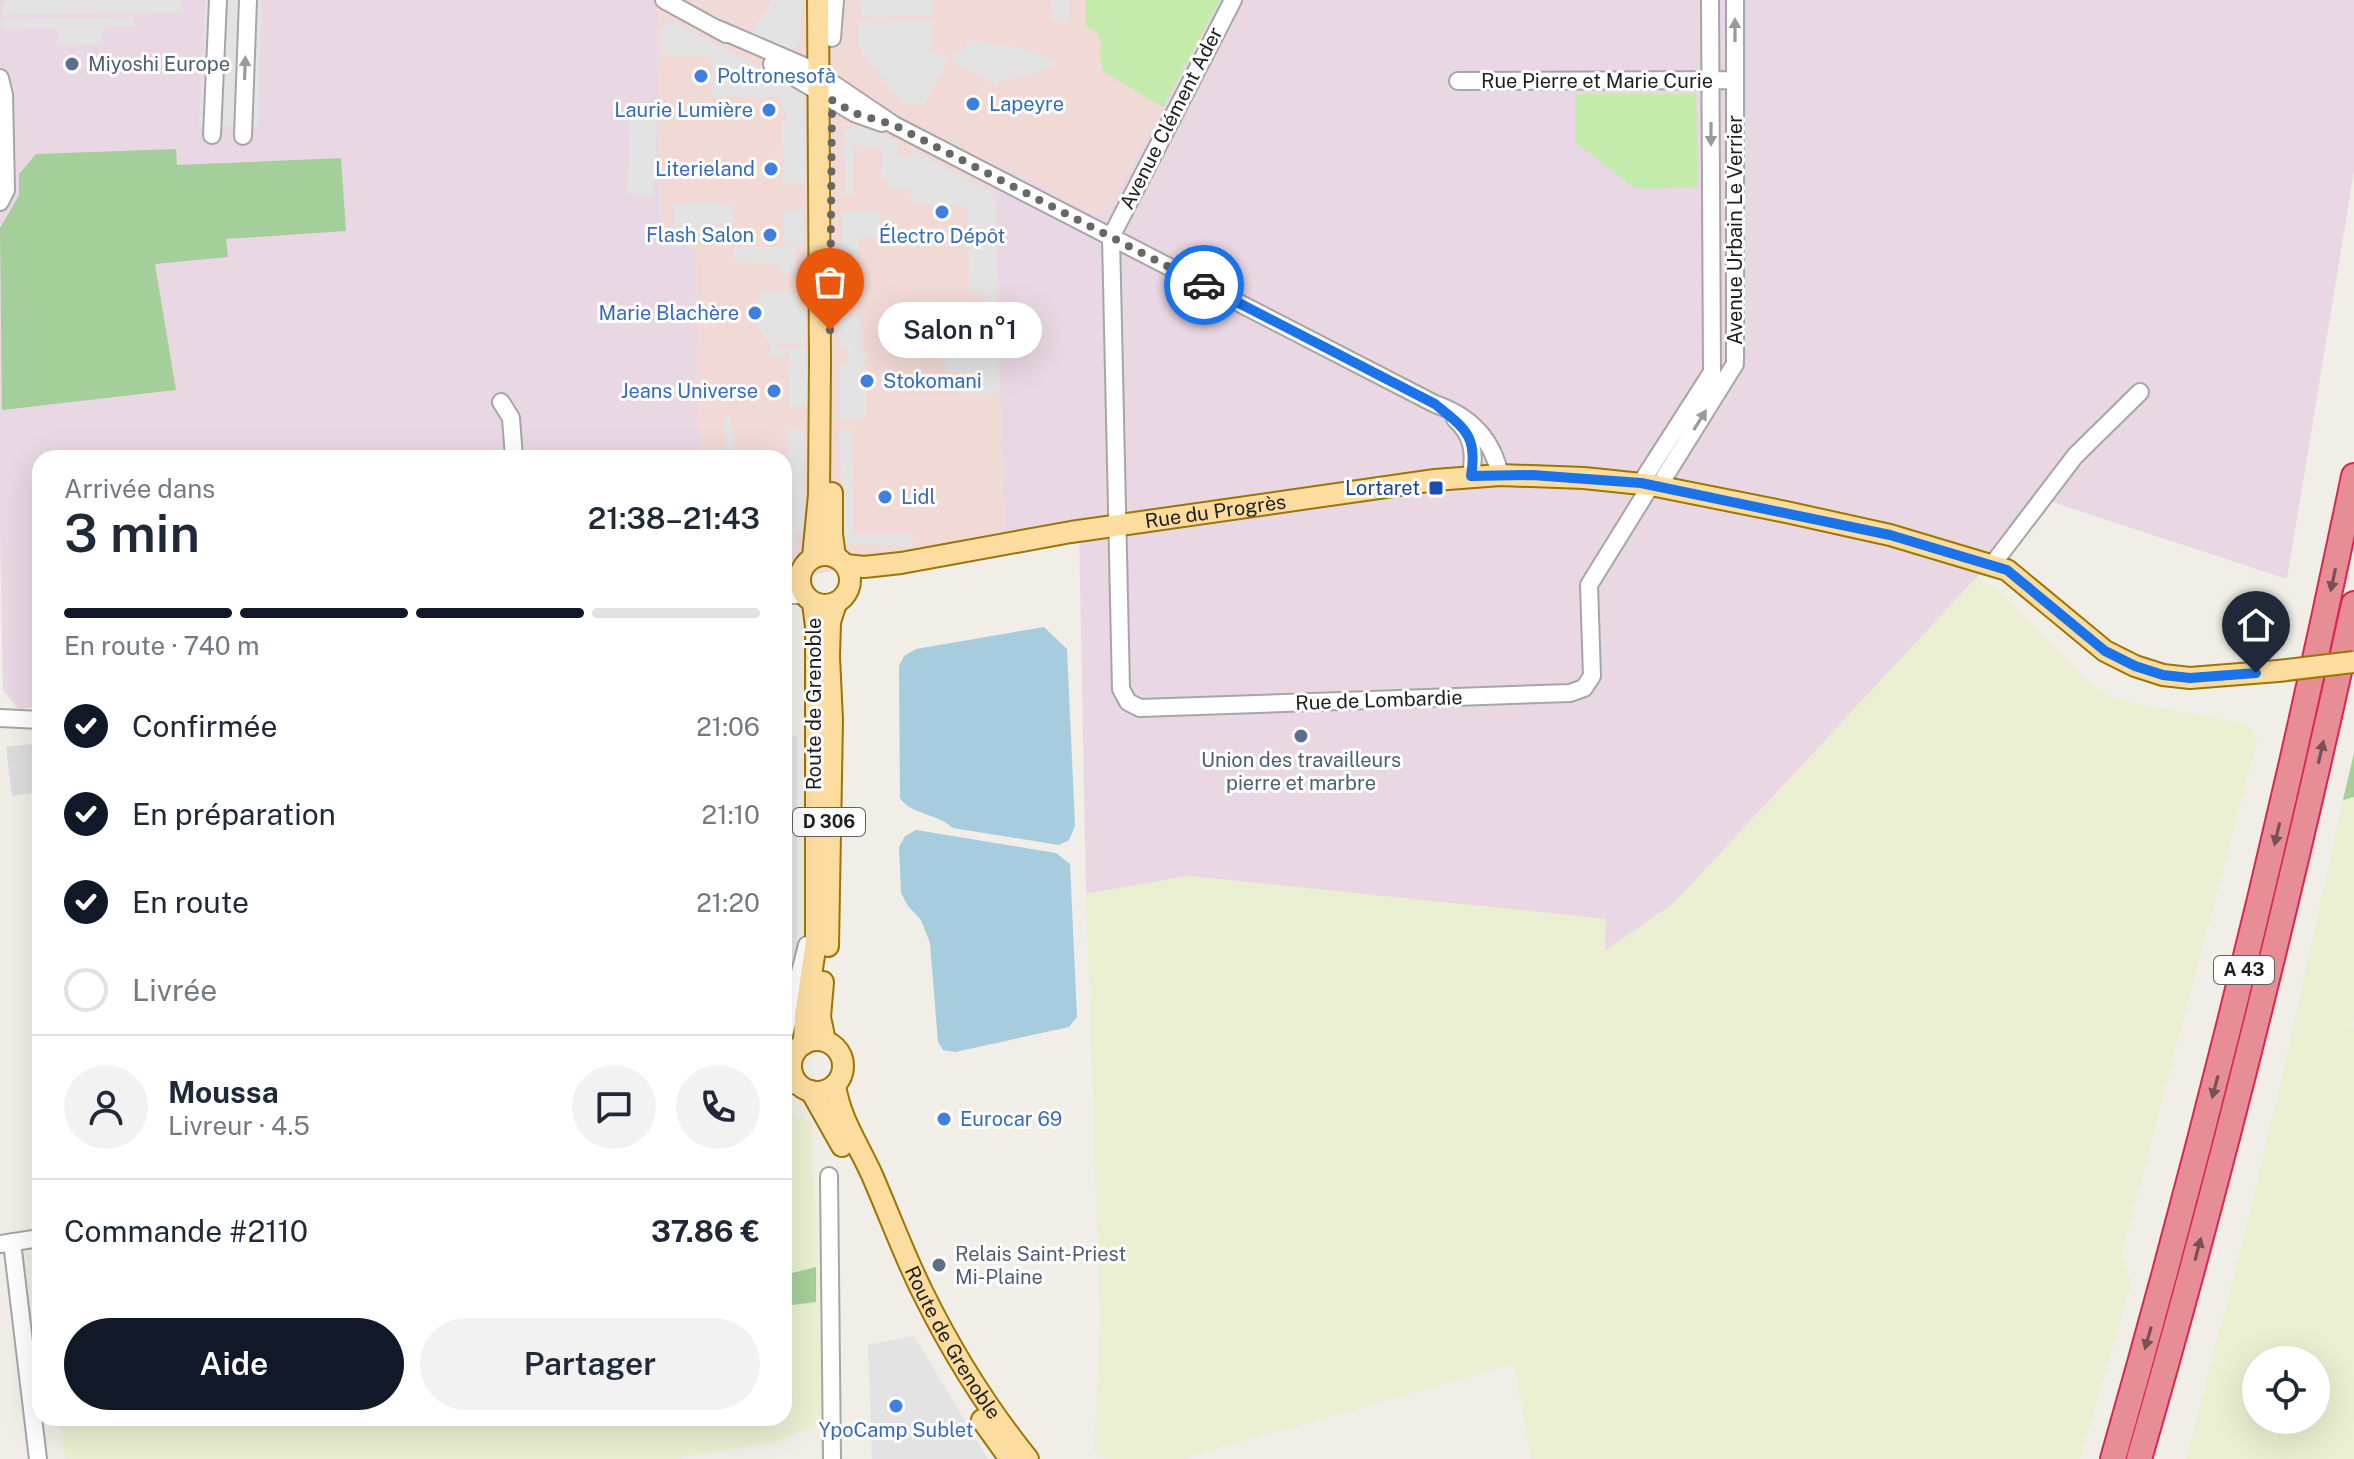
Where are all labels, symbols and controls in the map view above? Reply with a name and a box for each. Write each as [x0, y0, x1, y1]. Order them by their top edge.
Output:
one-way arrow [1729, 17, 1741, 42]
street label: Avenue Clément Ader [1115, 23, 1228, 213]
place label: Miyoshi Europe [88, 52, 230, 76]
marker: Miyoshi Europe [63, 55, 81, 73]
one-way arrow [239, 55, 252, 80]
place label: Poltronesofà [717, 64, 836, 88]
marker: Poltronesofà [692, 67, 710, 85]
street label: Rue Pierre et Marie Curie [1481, 69, 1713, 93]
place label: Lapeyre [989, 92, 1064, 116]
marker: Lapeyre [964, 95, 982, 113]
place label: Laurie Lumière [614, 98, 753, 122]
marker: Laurie Lumière [760, 101, 778, 119]
street label: Avenue Urbain Le Verrier [1723, 115, 1747, 345]
one-way arrow [1705, 122, 1717, 147]
place label: Literieland [655, 157, 755, 181]
marker: Literieland [762, 160, 780, 178]
marker: Électro Dépôt [933, 203, 951, 221]
place label: Flash Salon [646, 223, 754, 247]
place label: Électro Dépôt [879, 223, 1005, 248]
marker: Flash Salon [761, 226, 779, 244]
courier [1164, 245, 1244, 325]
pin [796, 248, 864, 330]
icon: bag [808, 260, 852, 304]
icon: car [1182, 263, 1226, 307]
place label: Marie Blachère [598, 301, 739, 325]
callout: Salon n°1 [878, 302, 1042, 358]
marker: Marie Blachère [746, 304, 764, 322]
text: Salon n°1 [903, 314, 1017, 345]
place label: Stokomani [883, 369, 982, 393]
marker: Stokomani [858, 372, 876, 390]
place label: Jeans Universe [621, 379, 758, 403]
marker: Jeans Universe [765, 382, 783, 400]
one-way arrow [1693, 409, 1707, 431]
text: Arrivée dans [64, 473, 215, 504]
place label: Lortaret [1345, 476, 1420, 500]
marker: Lortaret [1427, 479, 1445, 497]
place label: Lidl [901, 485, 936, 509]
marker: Lidl [876, 488, 894, 506]
street label: Rue du Progrès [1143, 489, 1288, 533]
text: 21:38–21:43 [588, 500, 760, 536]
text: 3 min [64, 503, 200, 564]
one-way arrow [2326, 568, 2339, 593]
pin [2222, 591, 2290, 673]
icon: home [2234, 603, 2278, 647]
street label: Route de Grenoble [802, 618, 826, 790]
text: En route · 740 m [64, 630, 260, 661]
street label: Rue de Lombardie [1295, 685, 1463, 715]
icon: check [64, 704, 108, 748]
text: Confirmée [132, 708, 277, 744]
text: 21:06 [696, 711, 760, 742]
marker: Union des travailleurs pierre et marbre [1292, 727, 1310, 745]
one-way arrow [2315, 740, 2328, 765]
place label: Union des travailleurs pierre et marbre [1201, 748, 1401, 795]
icon: check [64, 792, 108, 836]
text: En préparation [132, 796, 336, 832]
text: 21:10 [702, 799, 760, 830]
road number: D 306 [793, 808, 865, 836]
one-way arrow [2270, 822, 2283, 847]
icon: check [64, 880, 108, 924]
text: En route [132, 884, 249, 920]
text: 21:20 [696, 887, 760, 918]
road number: A 43 [2214, 956, 2274, 984]
text: Livrée [132, 972, 217, 1008]
button: person [64, 1065, 148, 1149]
button: chat [572, 1065, 656, 1149]
button: phone [676, 1065, 760, 1149]
text: Moussa [168, 1074, 279, 1110]
one-way arrow [2208, 1075, 2221, 1099]
place label: Eurocar 69 [960, 1107, 1062, 1131]
text: Livreur · 4.5 [168, 1110, 310, 1141]
marker: Eurocar 69 [935, 1110, 953, 1128]
text: Commande #2110 [64, 1213, 308, 1249]
text: 37.86 € [651, 1213, 760, 1249]
one-way arrow [2192, 1237, 2205, 1261]
place label: Relais Saint-Priest Mi-Plaine [955, 1242, 1126, 1289]
marker: Relais Saint-Priest Mi-Plaine [930, 1256, 948, 1274]
street label: Route de Grenoble [900, 1262, 1006, 1424]
button: Aide [64, 1318, 404, 1410]
button: Partager [420, 1318, 760, 1410]
one-way arrow [2141, 1325, 2153, 1350]
map controls [2242, 1346, 2330, 1434]
button: locate [2242, 1346, 2330, 1434]
marker: YpoCamp Sublet [887, 1397, 905, 1415]
place label: YpoCamp Sublet [819, 1418, 973, 1442]

